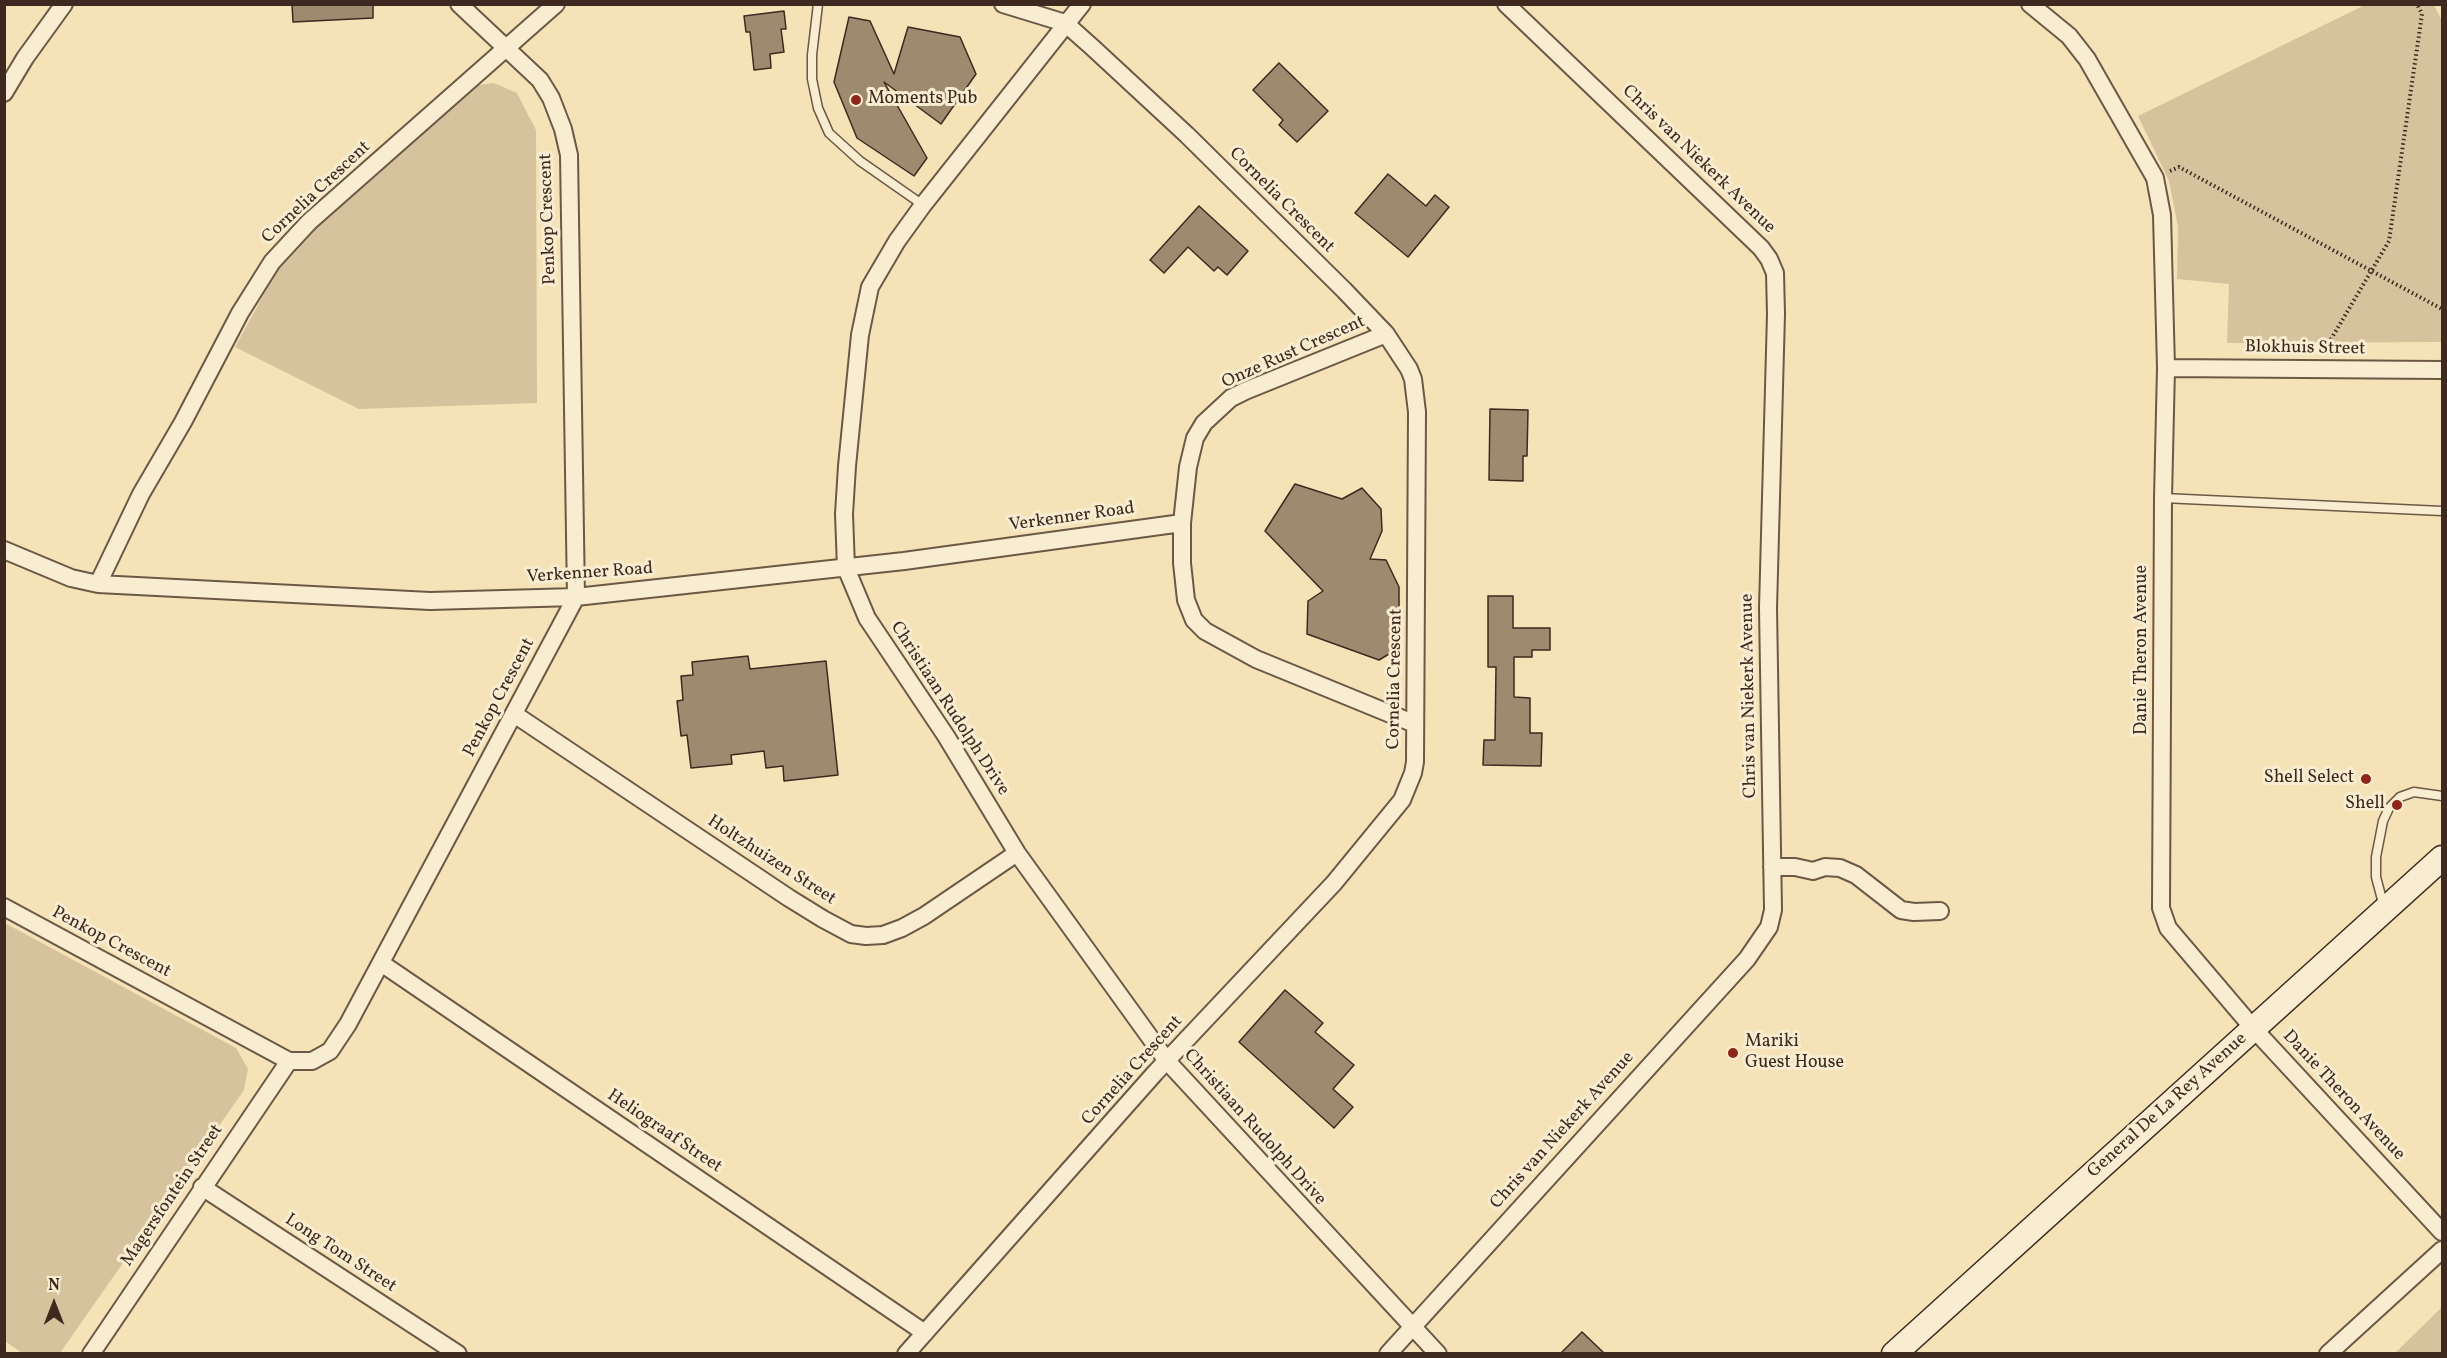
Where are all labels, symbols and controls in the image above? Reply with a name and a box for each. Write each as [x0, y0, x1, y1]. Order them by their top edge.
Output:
street label: Chris van Niekerk Avenue [1617, 81, 1779, 239]
place label: Moments Pub [868, 89, 977, 111]
marker: Moments Pub [849, 93, 863, 107]
street label: Cornelia Crescent [258, 137, 376, 249]
street label: Cornelia Crescent [1224, 144, 1338, 258]
street label: Penkop Crescent [536, 153, 562, 285]
street label: Onze Rust Crescent [1219, 312, 1369, 394]
street label: Blokhuis Street [2245, 337, 2365, 361]
street label: Verkenner Road [1008, 498, 1136, 538]
street label: Verkenner Road [526, 559, 654, 589]
street label: Danie Theron Avenue [2132, 565, 2154, 735]
street label: Chris van Niekerk Avenue [1737, 593, 1763, 799]
street label: Cornelia Crescent [1384, 608, 1408, 750]
street label: Christiaan Rudolph Drive [885, 618, 1013, 800]
street label: Penkop Crescent [460, 635, 540, 761]
place label: Shell Select [2264, 768, 2354, 790]
marker: Shell Select [2359, 772, 2373, 786]
place label: Shell [2345, 794, 2385, 816]
marker: Shell [2390, 798, 2404, 812]
street label: Holtzhuizen Street [703, 811, 839, 911]
street label: Penkop Crescent [48, 903, 174, 983]
street label: Cornelia Crescent [1078, 1011, 1188, 1131]
street label: Danie Theron Avenue [2277, 1026, 2409, 1166]
street label: General De La Rey Avenue [2084, 1029, 2252, 1183]
place label: Mariki Guest House [1745, 1032, 1844, 1074]
street label: Christiaan Rudolph Drive [1178, 1045, 1330, 1211]
marker: Mariki Guest House [1726, 1046, 1740, 1060]
street label: Chris van Niekerk Avenue [1486, 1048, 1640, 1214]
street label: Heliograaf Street [602, 1086, 726, 1178]
street label: Magersfontein Street [117, 1121, 229, 1271]
street label: Long Tom Street [280, 1210, 400, 1298]
north arrow [24, 1274, 84, 1334]
text: N [48, 1275, 60, 1297]

